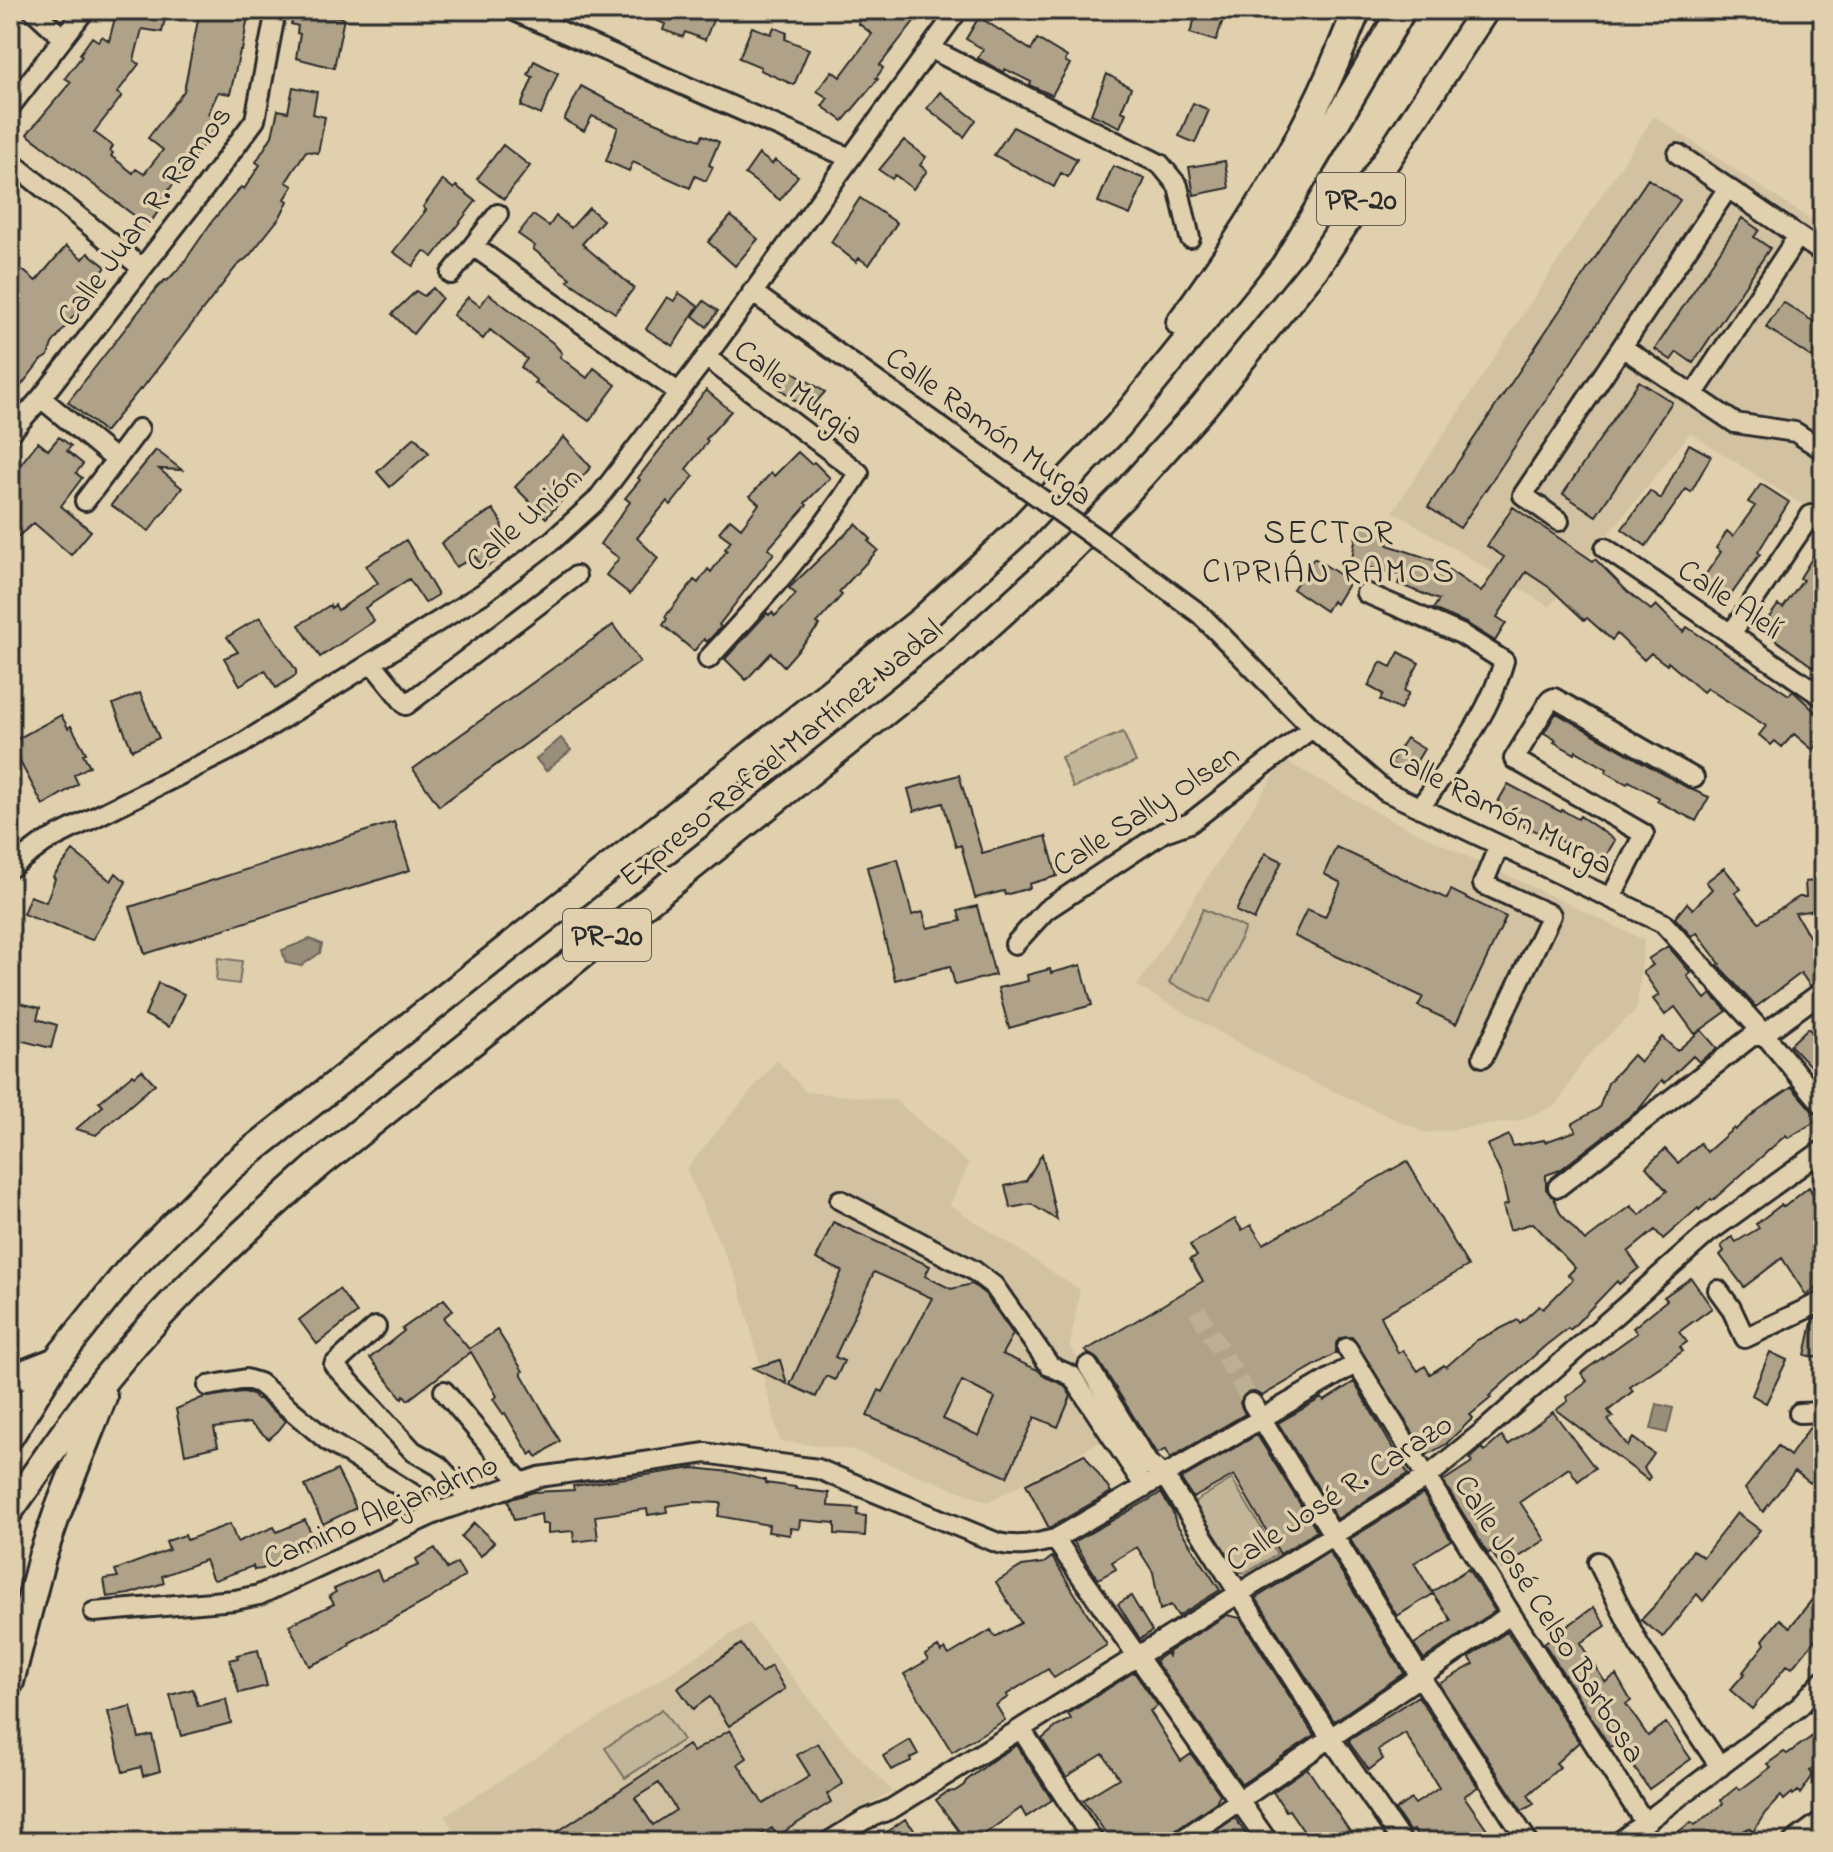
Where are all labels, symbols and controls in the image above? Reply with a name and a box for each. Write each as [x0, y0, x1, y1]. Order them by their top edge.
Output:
street label: Calle Juan R. Ramos [46, 96, 245, 338]
road number: PR-20 [1317, 173, 1405, 225]
street label: Calle Murgia [723, 329, 873, 459]
street label: Calle Ramón Murga [874, 336, 1102, 520]
street label: Calle Unión [456, 456, 594, 585]
district label: SECTOR CIPRIÁN RAMOS [1202, 510, 1456, 599]
street label: Calle Alelí [1667, 548, 1791, 654]
street label: Expreso Rafael Martínez Nadal [610, 609, 954, 901]
street label: Calle Sally Olsen [1044, 734, 1250, 890]
street label: Calle Ramón Murga [1379, 735, 1620, 889]
road number: PR-20 [563, 909, 651, 961]
street label: Calle José R. Carazo [1217, 1403, 1463, 1585]
street label: Camino Alejandrino [257, 1443, 506, 1584]
street label: Calle José Celso Barbosa [1440, 1466, 1656, 1773]

